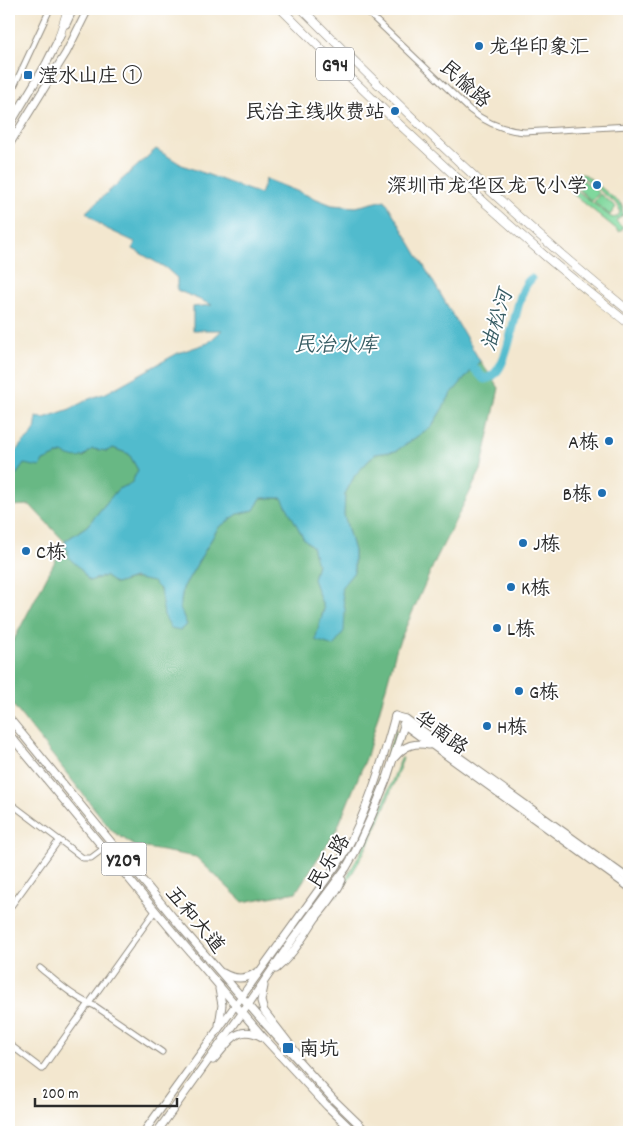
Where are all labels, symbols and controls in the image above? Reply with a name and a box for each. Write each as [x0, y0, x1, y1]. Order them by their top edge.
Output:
place label: 龙华印象汇 [489, 35, 589, 63]
marker: 龙华印象汇 [473, 40, 485, 52]
road number: G94 [316, 48, 354, 80]
street label: 民愉路 [432, 55, 496, 116]
place label: 滢水山庄 ① [38, 64, 143, 92]
marker: 滢水山庄 ① [22, 69, 34, 81]
place label: 民治主线收费站 [245, 100, 385, 128]
marker: 民治主线收费站 [389, 105, 401, 117]
place label: 深圳市龙华区龙飞小学 [387, 174, 587, 202]
marker: 深圳市龙华区龙飞小学 [591, 179, 603, 191]
water label: 油松河 [475, 283, 523, 355]
water label: 民治水库 [294, 332, 380, 362]
place label: A栋 [568, 430, 599, 458]
marker: A栋 [603, 435, 615, 447]
place label: B栋 [563, 482, 592, 510]
marker: B栋 [596, 487, 608, 499]
place label: J栋 [533, 532, 560, 560]
marker: J栋 [517, 537, 529, 549]
place label: C栋 [36, 540, 66, 568]
marker: C栋 [20, 545, 32, 557]
place label: K栋 [521, 576, 550, 604]
marker: K栋 [505, 581, 517, 593]
place label: L栋 [507, 617, 535, 645]
marker: L栋 [491, 622, 503, 634]
place label: G栋 [529, 680, 559, 708]
marker: G栋 [513, 685, 525, 697]
street label: 华南路 [408, 705, 474, 764]
place label: H栋 [497, 715, 527, 743]
marker: H栋 [481, 720, 493, 732]
street label: 民乐路 [303, 829, 359, 895]
road number: Y209 [102, 842, 146, 876]
street label: 五和大道 [157, 881, 230, 961]
place label: 南坑 [299, 1037, 339, 1065]
marker: 南坑 [281, 1041, 295, 1055]
scale bar [35, 1076, 178, 1108]
text: 200 m [42, 1084, 79, 1106]

